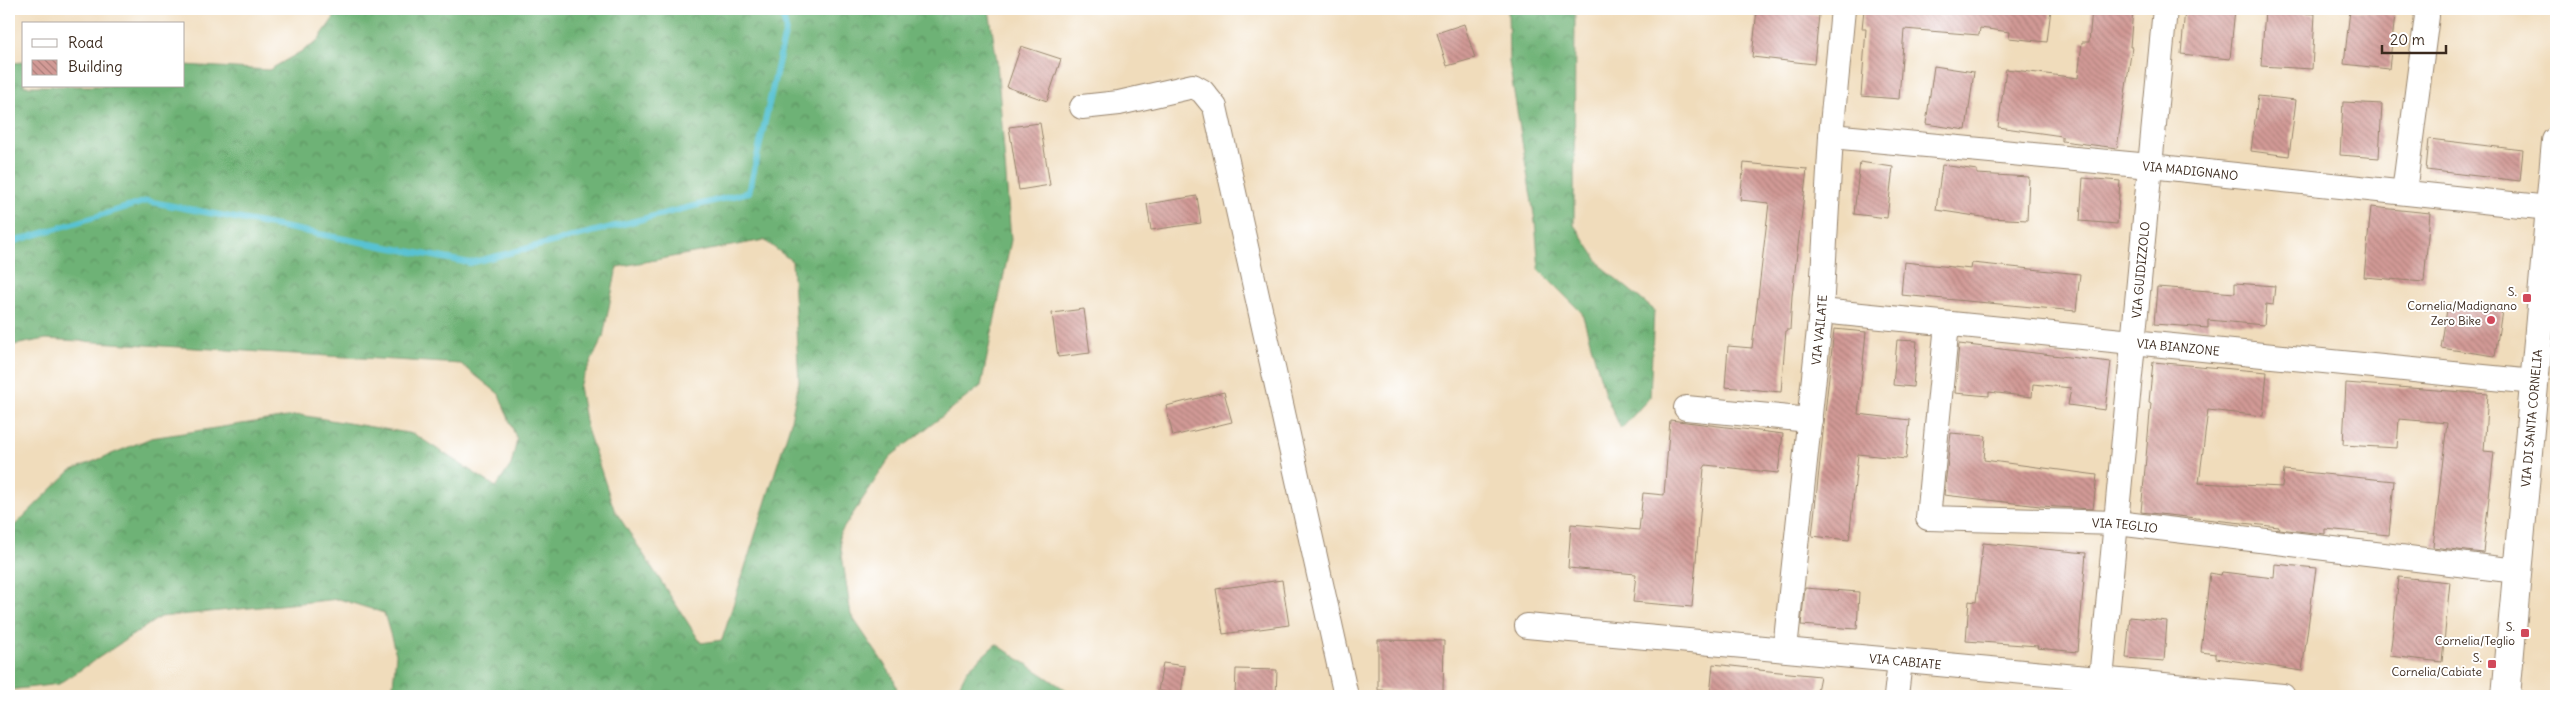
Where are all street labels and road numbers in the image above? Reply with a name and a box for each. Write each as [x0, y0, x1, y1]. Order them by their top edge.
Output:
street label: VIA MADIGNANO [2142, 158, 2239, 183]
street label: VIA GUIDIZZOLO [2128, 221, 2152, 319]
street label: VIA VAILATE [1808, 294, 1829, 366]
street label: VIA BIANZONE [2136, 335, 2221, 358]
street label: VIA DI SANTA CORNELIA [2517, 348, 2545, 488]
street label: VIA TEGLIO [2092, 515, 2159, 535]
street label: VIA CABIATE [1869, 650, 1942, 672]

